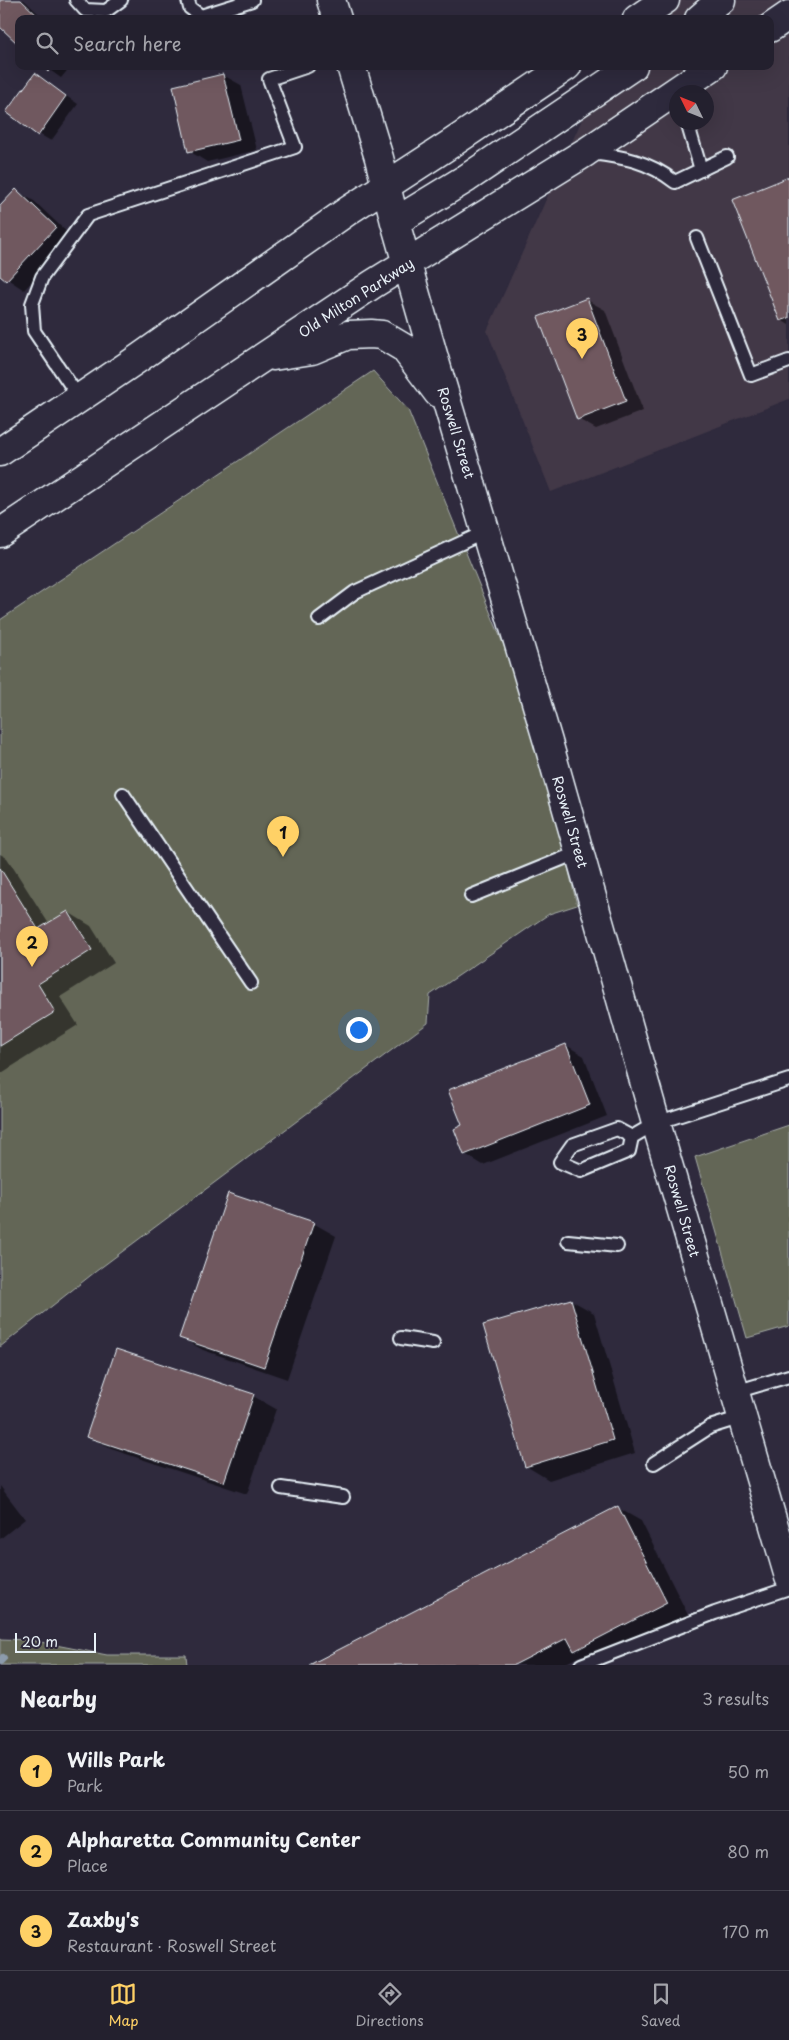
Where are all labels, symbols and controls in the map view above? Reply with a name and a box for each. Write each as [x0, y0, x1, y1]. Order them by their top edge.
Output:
search box [15, 15, 774, 70]
icon: search [33, 29, 61, 57]
text: Search here [73, 29, 182, 57]
north arrow [669, 85, 714, 130]
street label: Old Milton Parkway [294, 252, 417, 343]
pin: 3 [566, 318, 598, 359]
street label: Roswell Street [433, 384, 480, 482]
street label: Roswell Street [547, 773, 594, 871]
pin: 1 [267, 816, 299, 857]
pin: 2 [16, 926, 48, 967]
your location [346, 1017, 372, 1043]
street label: Roswell Street [659, 1162, 706, 1260]
scale bar [15, 1630, 96, 1653]
text: 20 m [22, 1631, 58, 1652]
text: Nearby [20, 1682, 97, 1714]
text: 3 results [702, 1686, 769, 1710]
text: Wills Park [67, 1745, 165, 1773]
text: 1 [32, 1759, 40, 1783]
text: 50 m [728, 1759, 769, 1783]
text: Park [67, 1773, 103, 1797]
text: Alpharetta Community Center [67, 1825, 361, 1853]
text: 2 [30, 1839, 42, 1863]
text: 80 m [727, 1839, 769, 1863]
text: Place [67, 1853, 108, 1877]
text: Zaxby's [67, 1905, 139, 1933]
text: 3 [31, 1919, 41, 1943]
text: 170 m [723, 1919, 769, 1943]
text: Restaurant · Roswell Street [67, 1933, 276, 1957]
tab: Map [109, 1980, 138, 2031]
tab: Directions [356, 1980, 424, 2031]
tab: Saved [641, 1980, 680, 2031]

